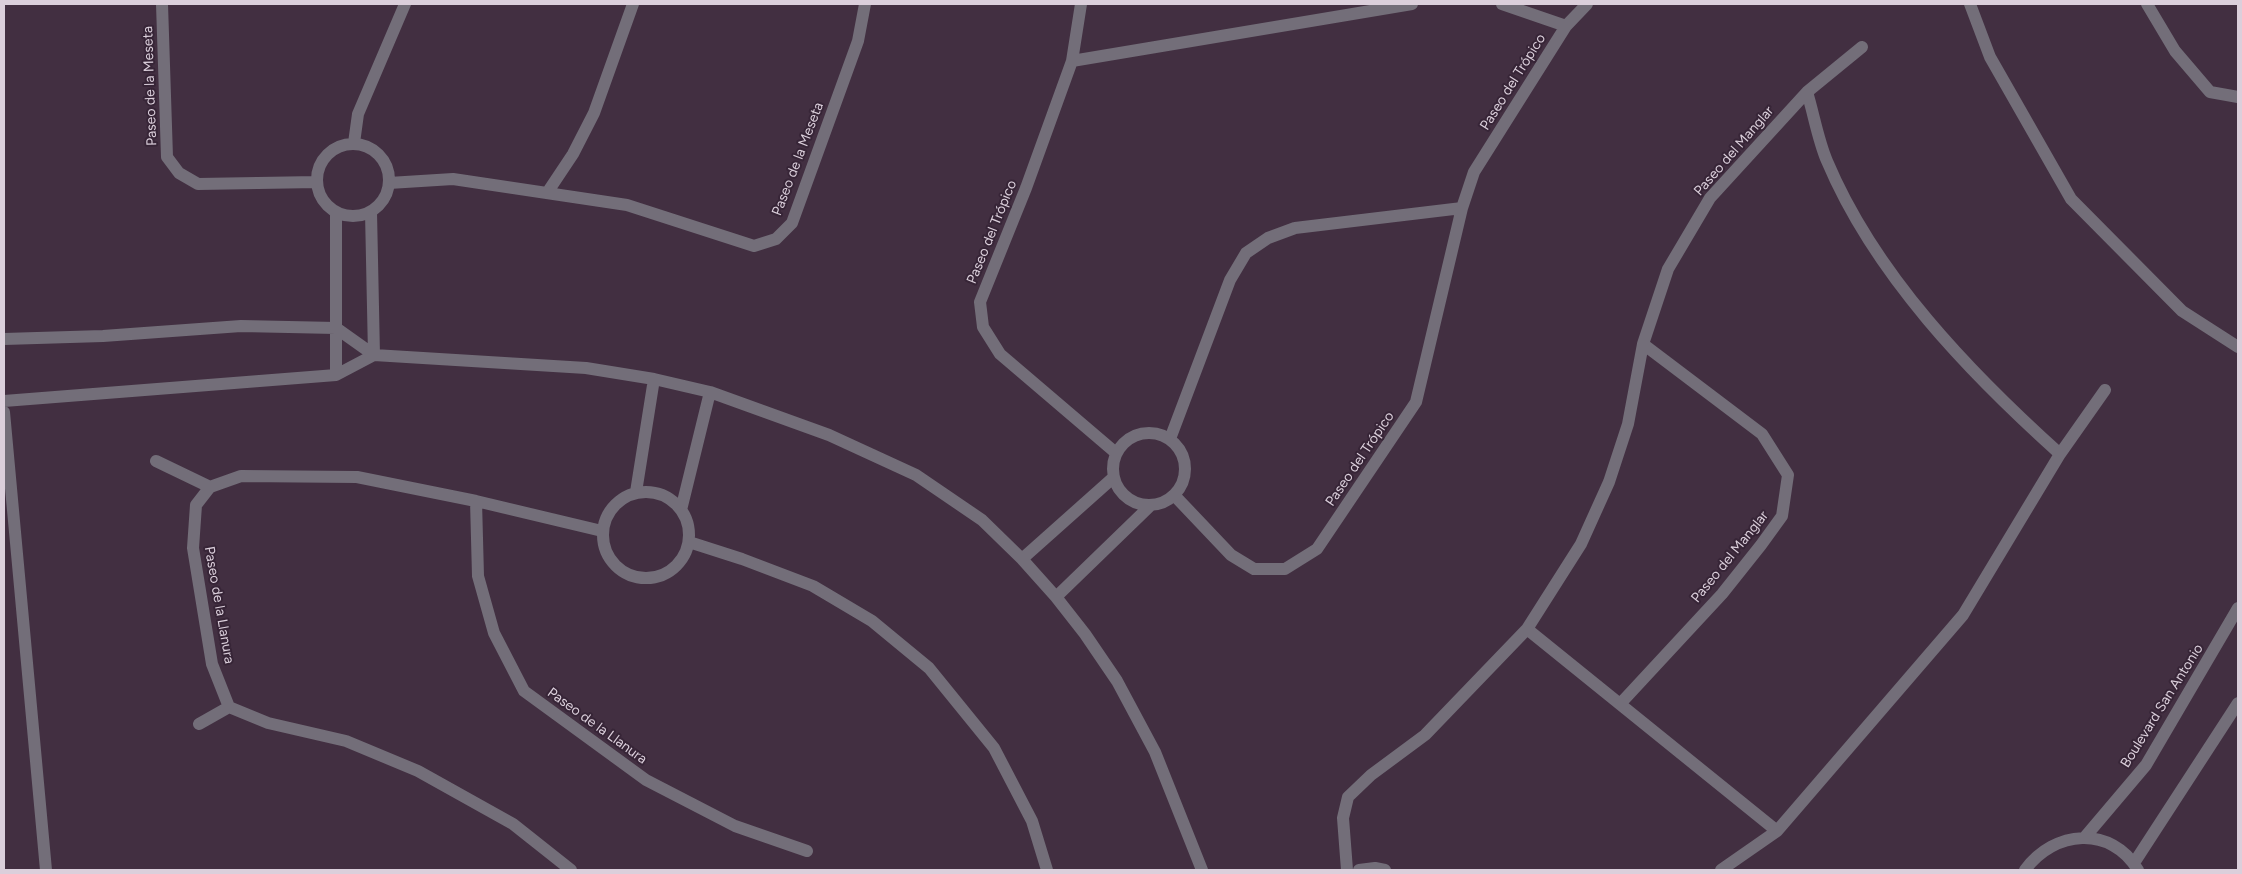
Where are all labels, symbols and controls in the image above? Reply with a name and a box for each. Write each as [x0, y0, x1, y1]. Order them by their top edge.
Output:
street label: Paseo de la Meseta [140, 26, 160, 146]
street label: Paseo del Trópico [1477, 31, 1549, 133]
street label: Paseo de la Meseta [769, 100, 827, 218]
street label: Paseo del Manglar [1691, 103, 1777, 199]
street label: Paseo del Trópico [964, 178, 1020, 286]
street label: Paseo del Trópico [1322, 409, 1398, 509]
street label: Paseo del Manglar [1688, 508, 1772, 606]
street label: Paseo de la Llanura [200, 545, 238, 665]
street label: Boulevard San Antonio [2117, 641, 2207, 771]
street label: Paseo de la Llanura [544, 684, 650, 768]

